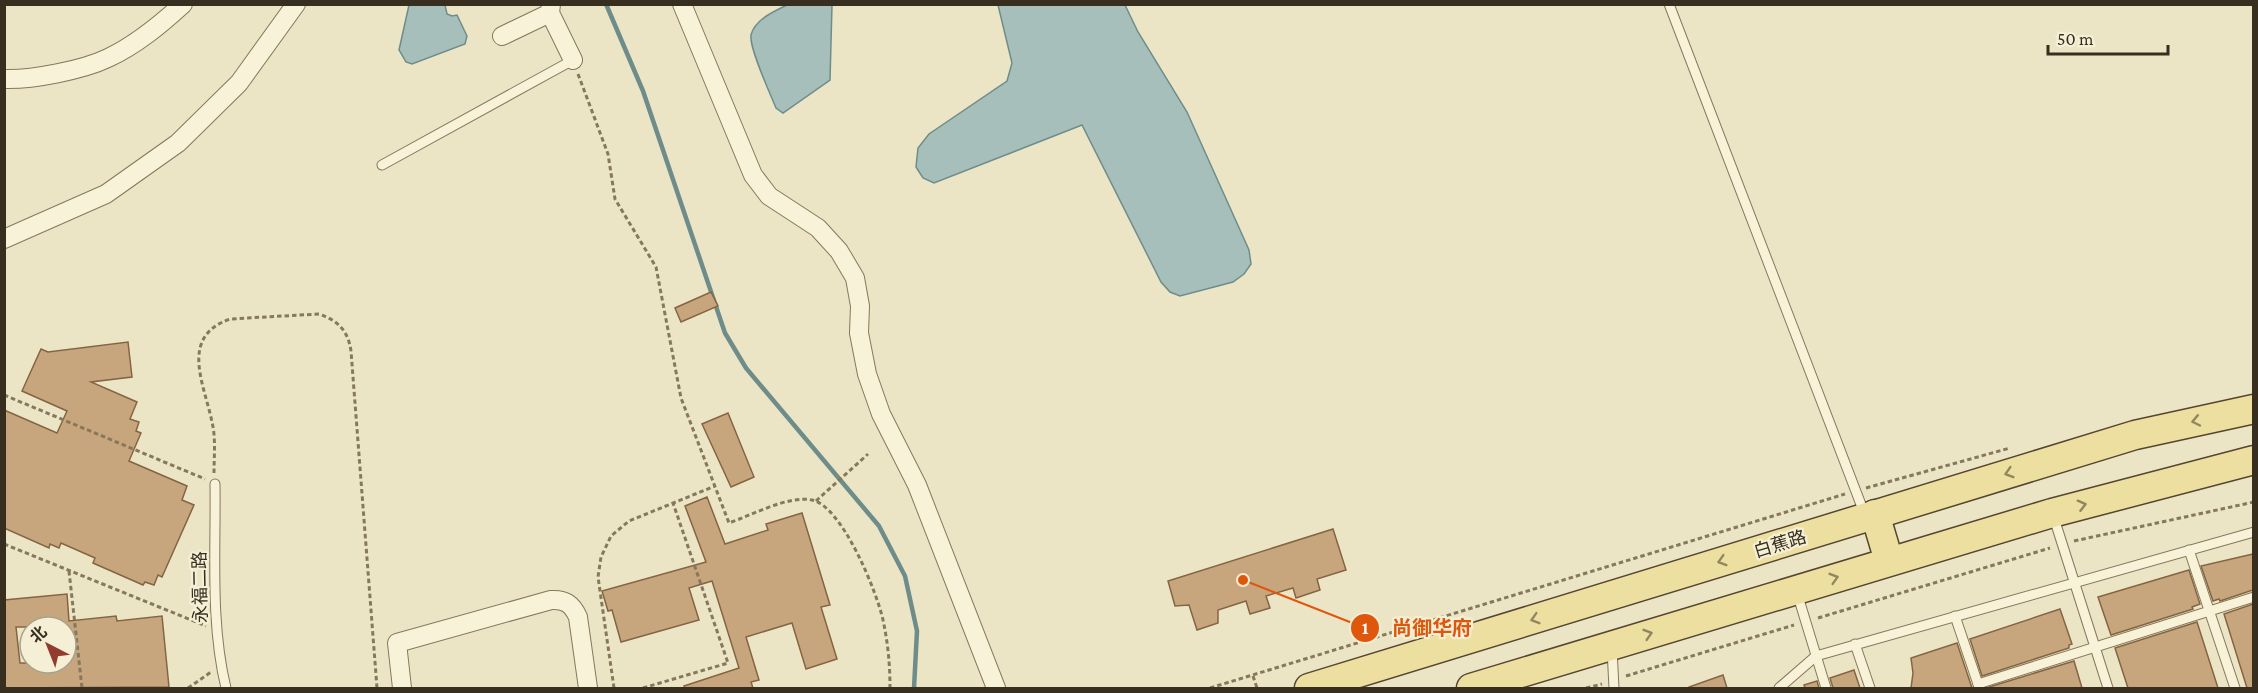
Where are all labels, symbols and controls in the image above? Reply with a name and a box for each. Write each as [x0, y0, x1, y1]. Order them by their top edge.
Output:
scale bar [2048, 18, 2168, 56]
text: 50 m [2057, 29, 2094, 49]
one-way arrow [2192, 414, 2202, 427]
one-way arrow [2004, 466, 2015, 478]
one-way arrow [2077, 500, 2087, 513]
street label: 白蕉路 [1751, 527, 1809, 561]
street label: 永福二路 [189, 551, 211, 623]
one-way arrow [1717, 554, 1728, 566]
one-way arrow [1828, 573, 1839, 585]
callout: 尚御华府 [1350, 609, 1484, 647]
one-way arrow [1530, 612, 1541, 624]
north arrow [18, 615, 78, 675]
text: 尚御华府 [1392, 617, 1472, 639]
text: 1 [1362, 618, 1369, 638]
text: 北 [27, 623, 50, 646]
one-way arrow [1642, 629, 1653, 642]

